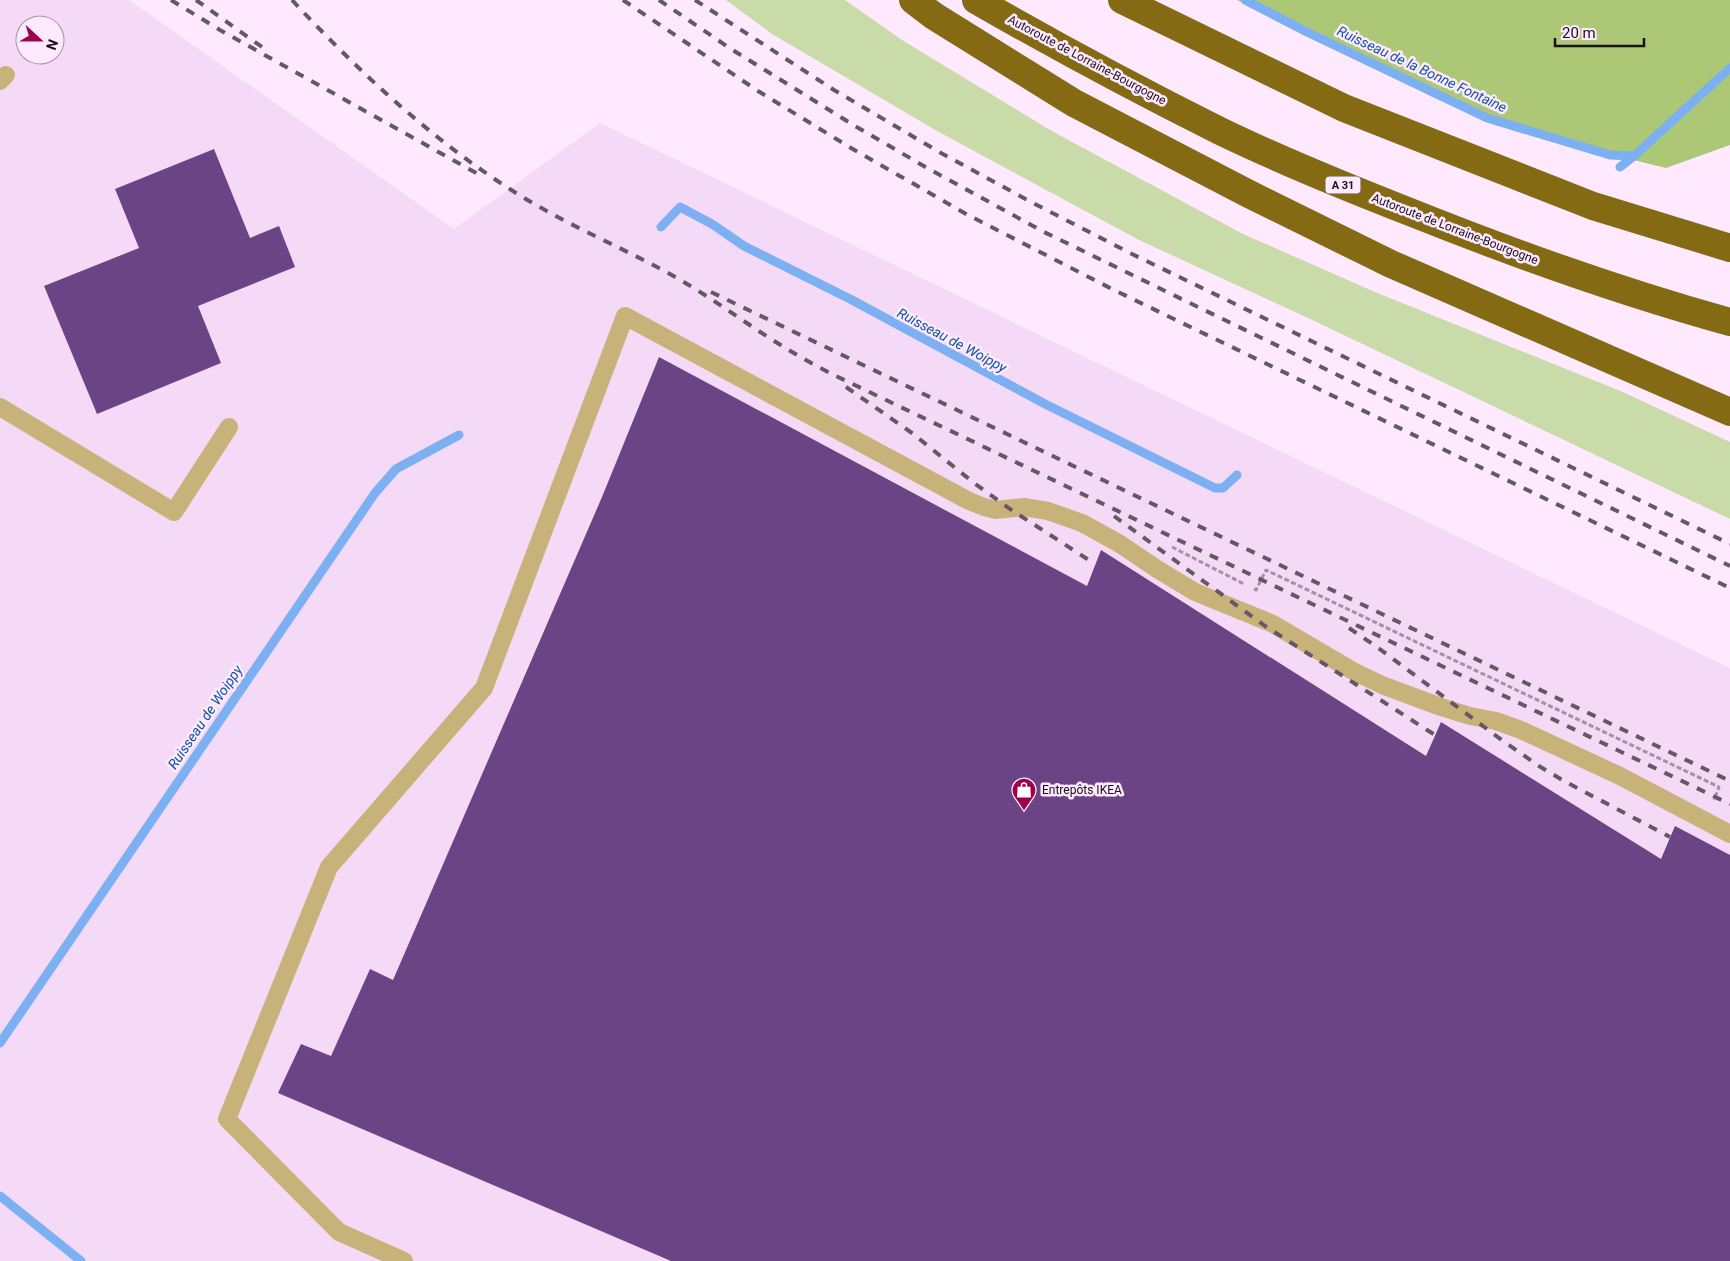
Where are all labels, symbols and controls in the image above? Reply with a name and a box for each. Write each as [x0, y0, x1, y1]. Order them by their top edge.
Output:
street label: Autoroute de Lorraine-Bourgogne [1006, 12, 1168, 108]
north arrow [15, 15, 65, 65]
scale bar [1555, 15, 1644, 47]
water label: Ruisseau de la Bonne Fontaine [1335, 23, 1509, 115]
text: 20 m [1562, 24, 1596, 42]
text: N [43, 37, 61, 52]
road number: A 31 [1326, 176, 1360, 194]
street label: Autoroute de Lorraine-Bourgogne [1370, 191, 1540, 267]
water label: Ruisseau de Woippy [895, 304, 1010, 376]
water label: Ruisseau de Woippy [164, 662, 246, 772]
shop icon: Entrepôts IKEA [1011, 777, 1037, 811]
place label: Entrepôts IKEA [1042, 783, 1122, 797]

